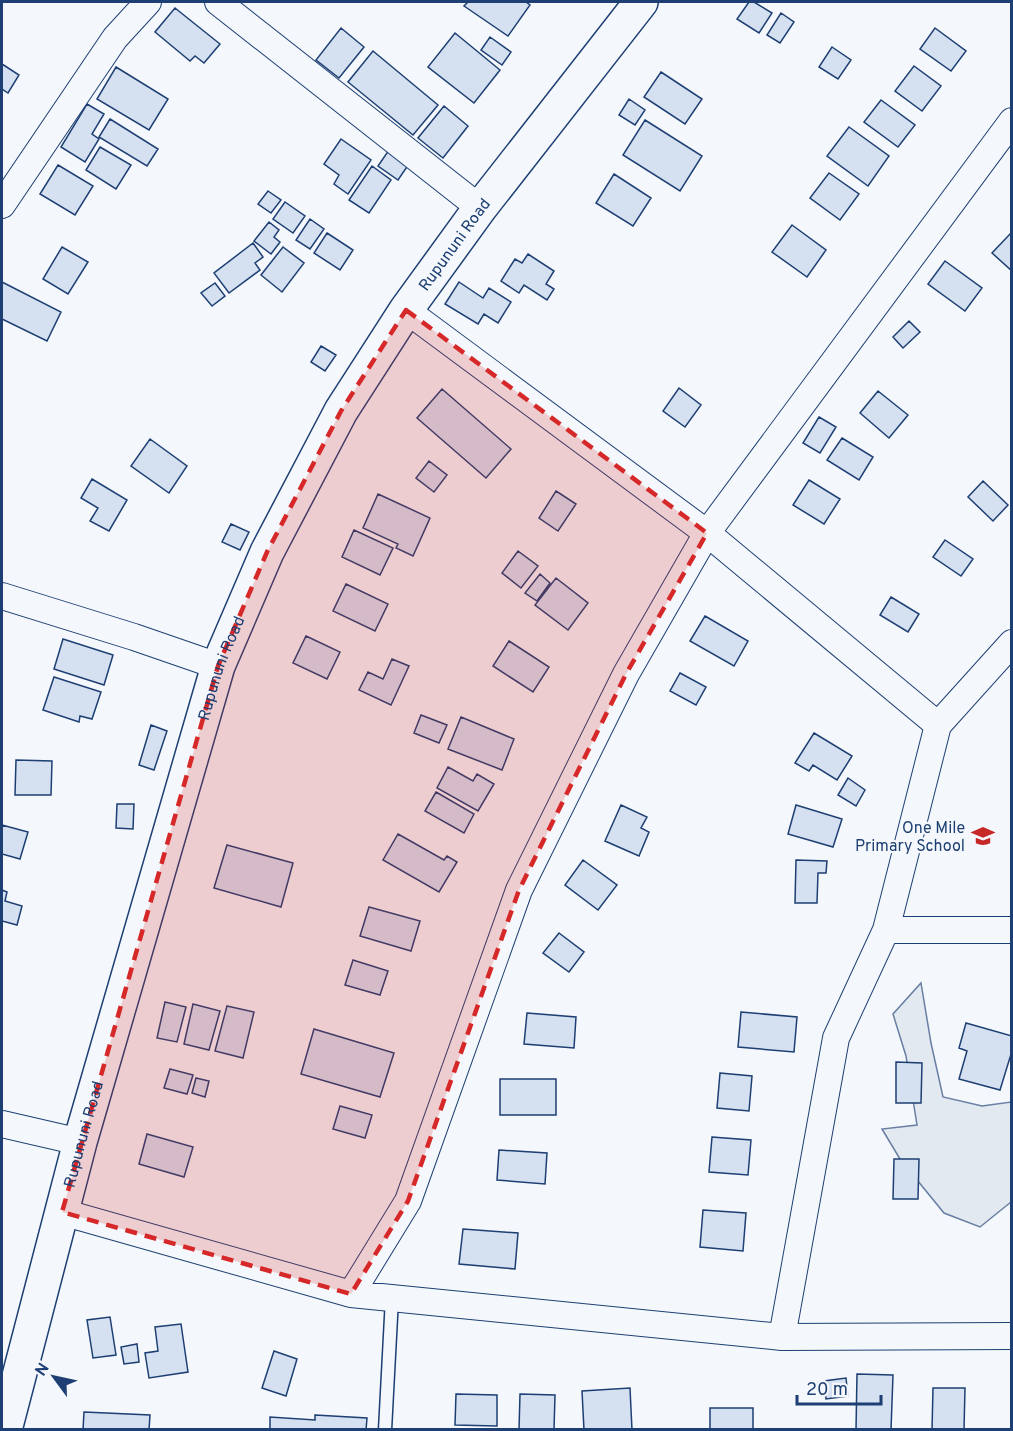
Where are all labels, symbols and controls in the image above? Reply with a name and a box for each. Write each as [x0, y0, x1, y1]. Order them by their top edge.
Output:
street label: Rupununi Road [415, 195, 496, 296]
street label: Rupununi Road [195, 614, 250, 723]
place label: One Mile Primary School [855, 819, 965, 857]
school or university icon: One Mile Primary School [970, 823, 996, 849]
street label: Rupununi Road [61, 1079, 109, 1190]
north arrow [24, 1347, 84, 1407]
text: N [32, 1360, 55, 1380]
scale bar [797, 1368, 881, 1406]
text: 20 m [806, 1379, 848, 1402]

